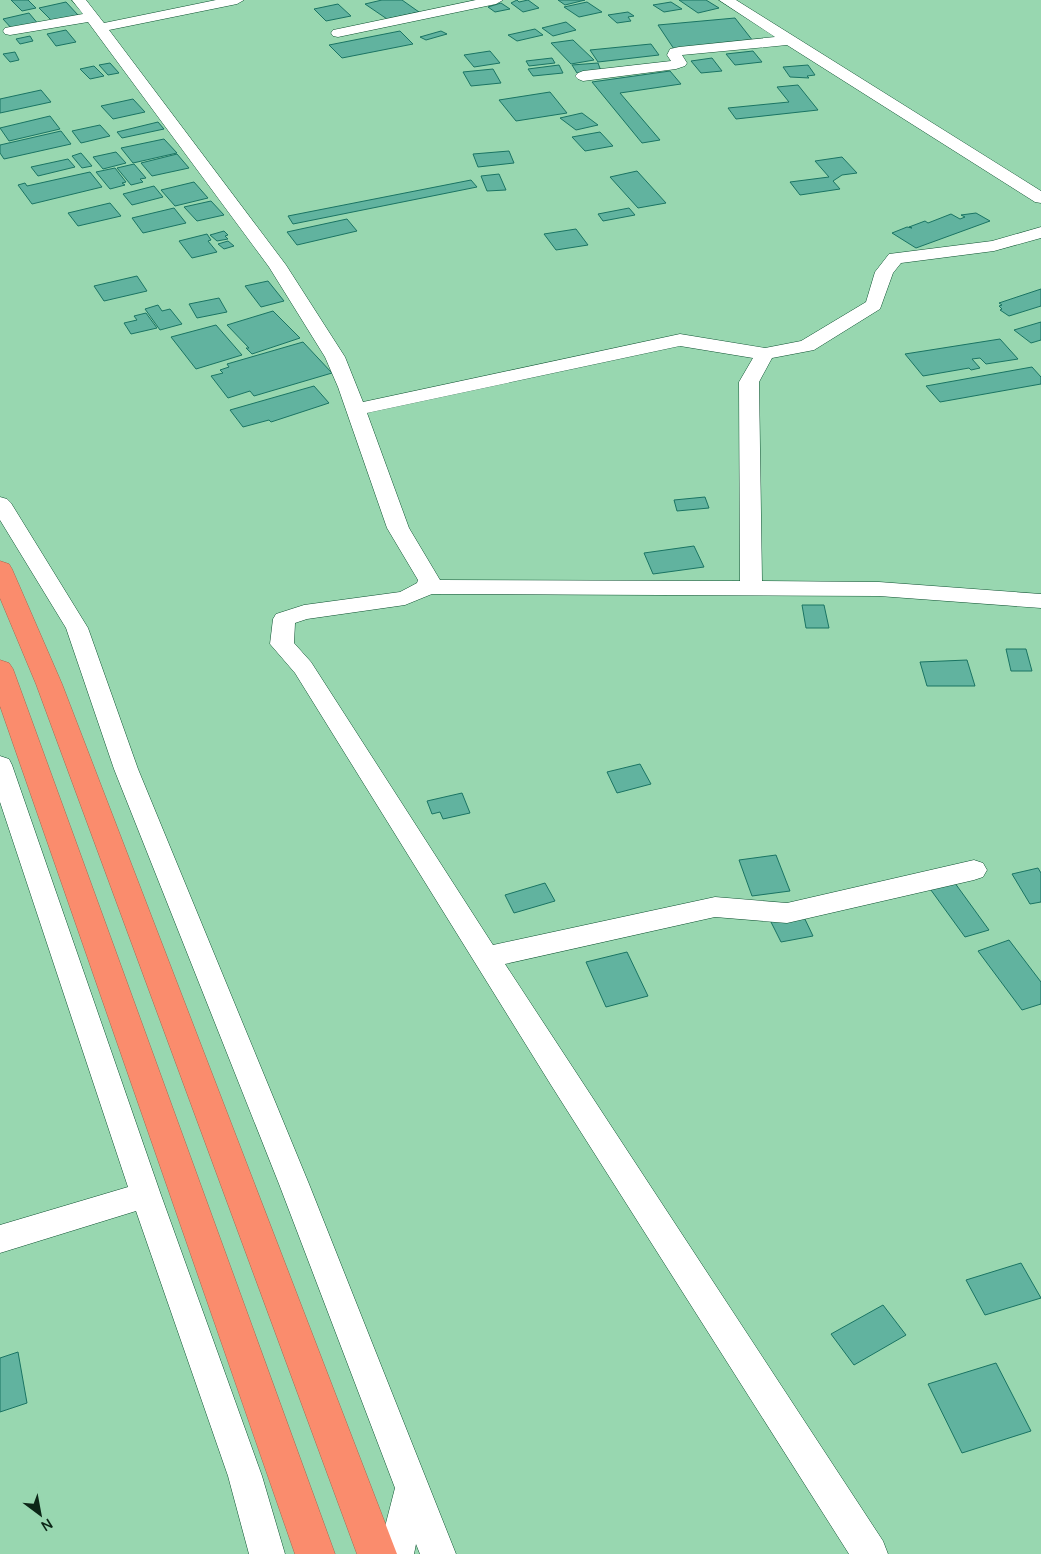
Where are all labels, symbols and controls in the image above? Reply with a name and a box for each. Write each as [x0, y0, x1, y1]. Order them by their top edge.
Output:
north arrow [15, 1489, 65, 1539]
text: N [38, 1515, 56, 1536]

